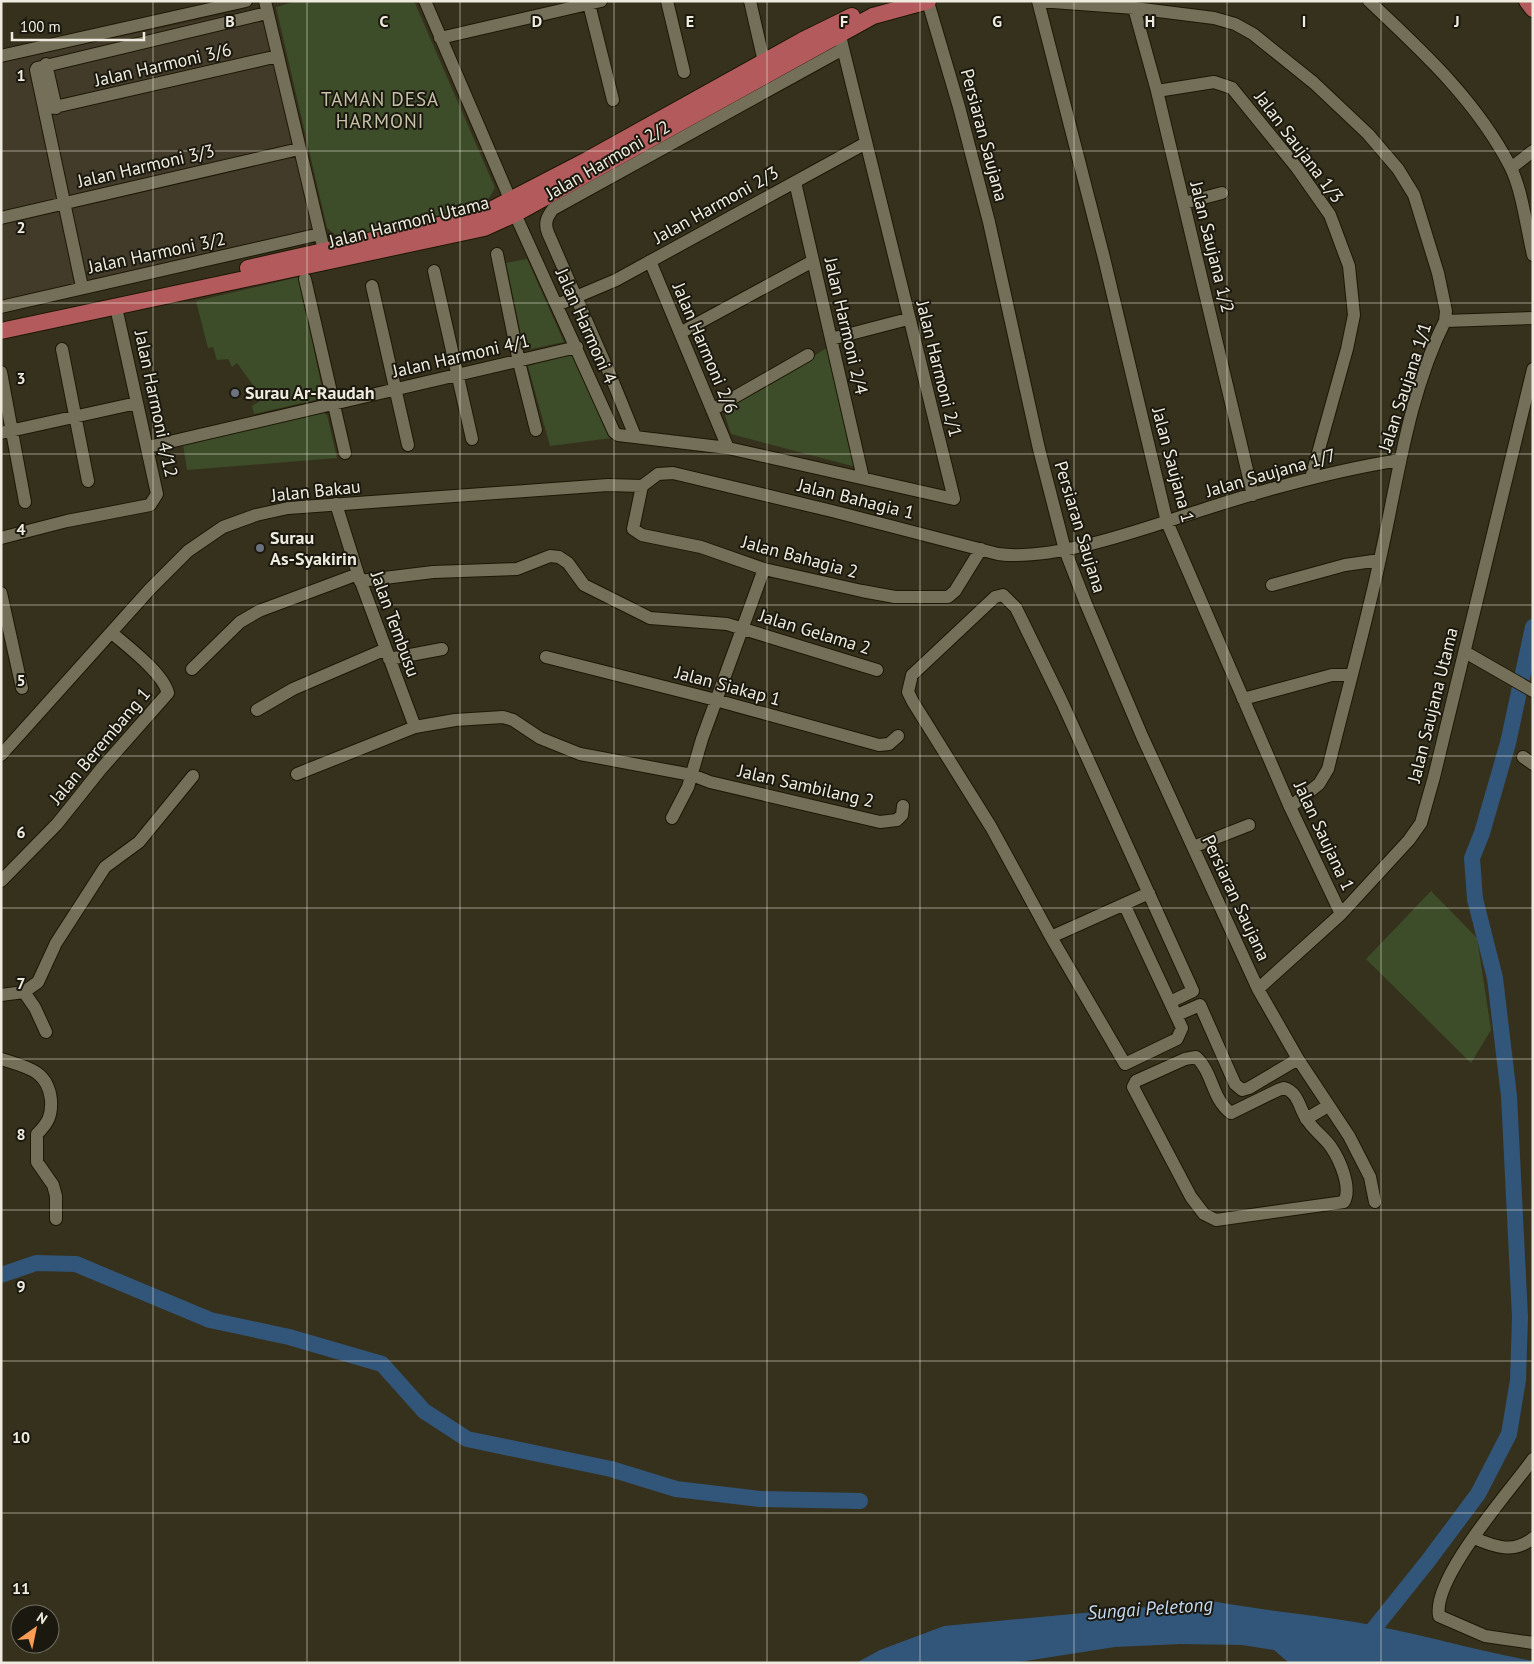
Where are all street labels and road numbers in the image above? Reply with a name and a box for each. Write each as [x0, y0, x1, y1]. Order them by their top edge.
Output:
street label: Jalan Harmoni 3/6 [91, 38, 234, 92]
street label: Persiaran Saujana [956, 66, 1013, 204]
street label: Jalan Saujana 1/3 [1249, 85, 1349, 207]
street label: Jalan Harmoni 2/2 [541, 115, 674, 205]
street label: Jalan Harmoni 3/3 [74, 139, 217, 193]
street label: Jalan Harmoni 2/3 [648, 161, 783, 249]
street label: Jalan Saujana 1/2 [1185, 178, 1240, 315]
street label: Jalan Harmoni Utama [325, 190, 491, 253]
street label: Jalan Harmoni 3/2 [85, 227, 228, 279]
street label: Jalan Harmoni 2/4 [819, 254, 873, 397]
street label: Jalan Harmoni 4 [550, 264, 622, 387]
street label: Jalan Harmoni 2/6 [667, 278, 743, 417]
street label: Jalan Harmoni 2/1 [911, 297, 968, 440]
street label: Jalan Saujana 1/1 [1372, 319, 1436, 455]
street label: Jalan Harmoni 4/12 [129, 327, 183, 479]
street label: Jalan Harmoni 4/1 [389, 329, 532, 383]
street label: Jalan Saujana 1 [1147, 404, 1200, 525]
street label: Jalan Saujana 1/7 [1202, 443, 1339, 502]
street label: Persiaran Saujana [1050, 458, 1111, 595]
street label: Jalan Bahagia 1 [795, 473, 917, 524]
street label: Jalan Bakau [269, 474, 362, 507]
street label: Jalan Bahagia 2 [739, 530, 861, 583]
street label: Jalan Tembusu [365, 567, 425, 680]
street label: Jalan Gelama 2 [756, 603, 874, 659]
street label: Jalan Saujana Utama [1402, 625, 1463, 786]
street label: Jalan Siakap 1 [672, 660, 783, 711]
street label: Jalan Berembang 1 [43, 683, 155, 810]
street label: Jalan Sambilang 2 [735, 758, 876, 812]
street label: Jalan Saujana 1 [1289, 776, 1360, 894]
street label: Persiaran Saujana [1197, 831, 1276, 964]

